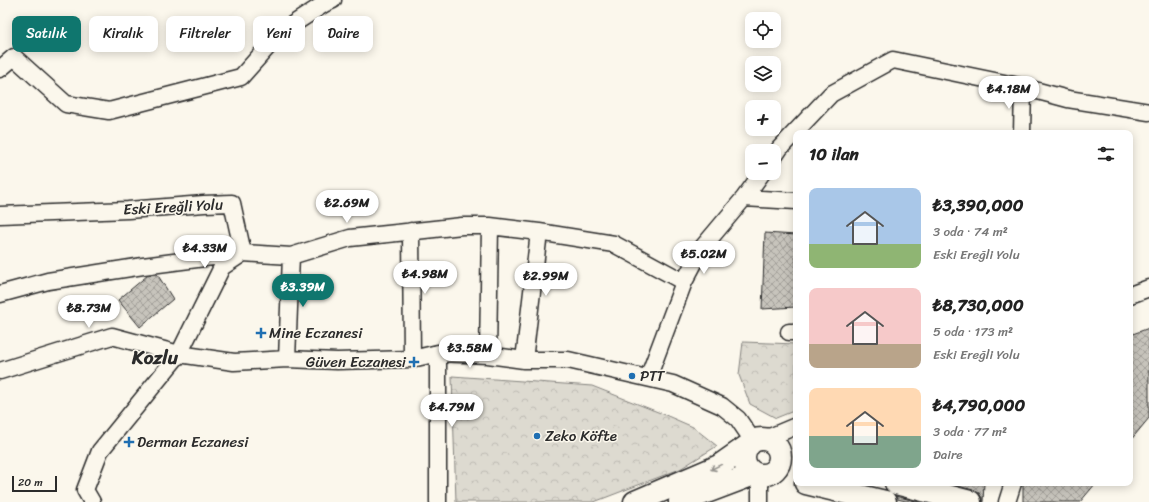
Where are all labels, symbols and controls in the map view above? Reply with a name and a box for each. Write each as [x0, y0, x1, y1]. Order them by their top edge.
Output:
map controls [745, 12, 781, 180]
button: locate [745, 12, 781, 48]
chip: Satılık [12, 16, 81, 52]
chip: Kiralık [89, 16, 158, 52]
chip: Filtreler [166, 16, 245, 52]
chip: Yeni [253, 16, 305, 52]
chip: Daire [313, 16, 373, 52]
button: layers [745, 56, 781, 92]
pin: ₺4.18M [976, 76, 1042, 110]
text: ₺4.18M [987, 77, 1031, 100]
button: + [745, 100, 781, 136]
text: 10 ilan [809, 139, 859, 169]
icon: filters [1095, 143, 1117, 165]
button: − [745, 144, 781, 180]
pin: ₺2.69M [314, 190, 380, 224]
text: ₺3,390,000 [933, 190, 1024, 220]
street label: Eski Ereğli Yolu [122, 191, 224, 223]
text: ₺2.69M [325, 191, 369, 214]
icon: home [841, 204, 889, 252]
text: 3 oda · 74 m² [933, 220, 1008, 243]
pin: ₺4.33M [172, 235, 238, 269]
text: ₺4.33M [183, 236, 227, 259]
pin: ₺5.02M [671, 241, 737, 275]
text: ₺5.02M [681, 242, 727, 265]
text: Eski Ereğli Yolu [933, 243, 1020, 266]
pin: ₺4.98M [392, 261, 458, 295]
text: ₺4.98M [402, 262, 448, 285]
pin: ₺2.99M [513, 263, 579, 297]
text: ₺2.99M [523, 264, 569, 287]
pin: ₺3.39M [270, 274, 336, 308]
text: ₺3.39M [281, 275, 325, 298]
text: ₺8,730,000 [933, 290, 1024, 320]
pin: ₺8.73M [56, 295, 122, 329]
text: ₺8.73M [67, 296, 111, 319]
icon: home [841, 304, 889, 352]
place label: Mine Eczanesi [269, 320, 363, 346]
text: 5 oda · 173 m² [933, 320, 1013, 343]
marker: Mine Eczanesi [256, 328, 266, 338]
pin: ₺3.58M [437, 335, 503, 369]
text: ₺3.58M [448, 336, 492, 359]
district label: Kozlu [131, 341, 179, 374]
text: Eski Ereğli Yolu [933, 343, 1020, 366]
place label: Güven Eczanesi [306, 349, 407, 375]
marker: Güven Eczanesi [409, 357, 419, 367]
place label: PTT [640, 363, 666, 389]
marker: PTT [627, 371, 637, 381]
text: ₺4,790,000 [933, 390, 1025, 420]
pin: ₺4.79M [419, 394, 485, 428]
text: ₺4.79M [429, 395, 475, 418]
icon: home [841, 404, 889, 452]
text: 3 oda · 77 m² [933, 420, 1007, 443]
place label: Zeko Köfte [545, 423, 617, 449]
place label: Derman Eczanesi [137, 429, 249, 455]
marker: Zeko Köfte [532, 431, 542, 441]
marker: Derman Eczanesi [124, 437, 134, 447]
text: Daire [933, 443, 962, 466]
one-way arrow [711, 463, 723, 471]
text: 20 m [18, 473, 43, 492]
scale bar [12, 474, 57, 493]

